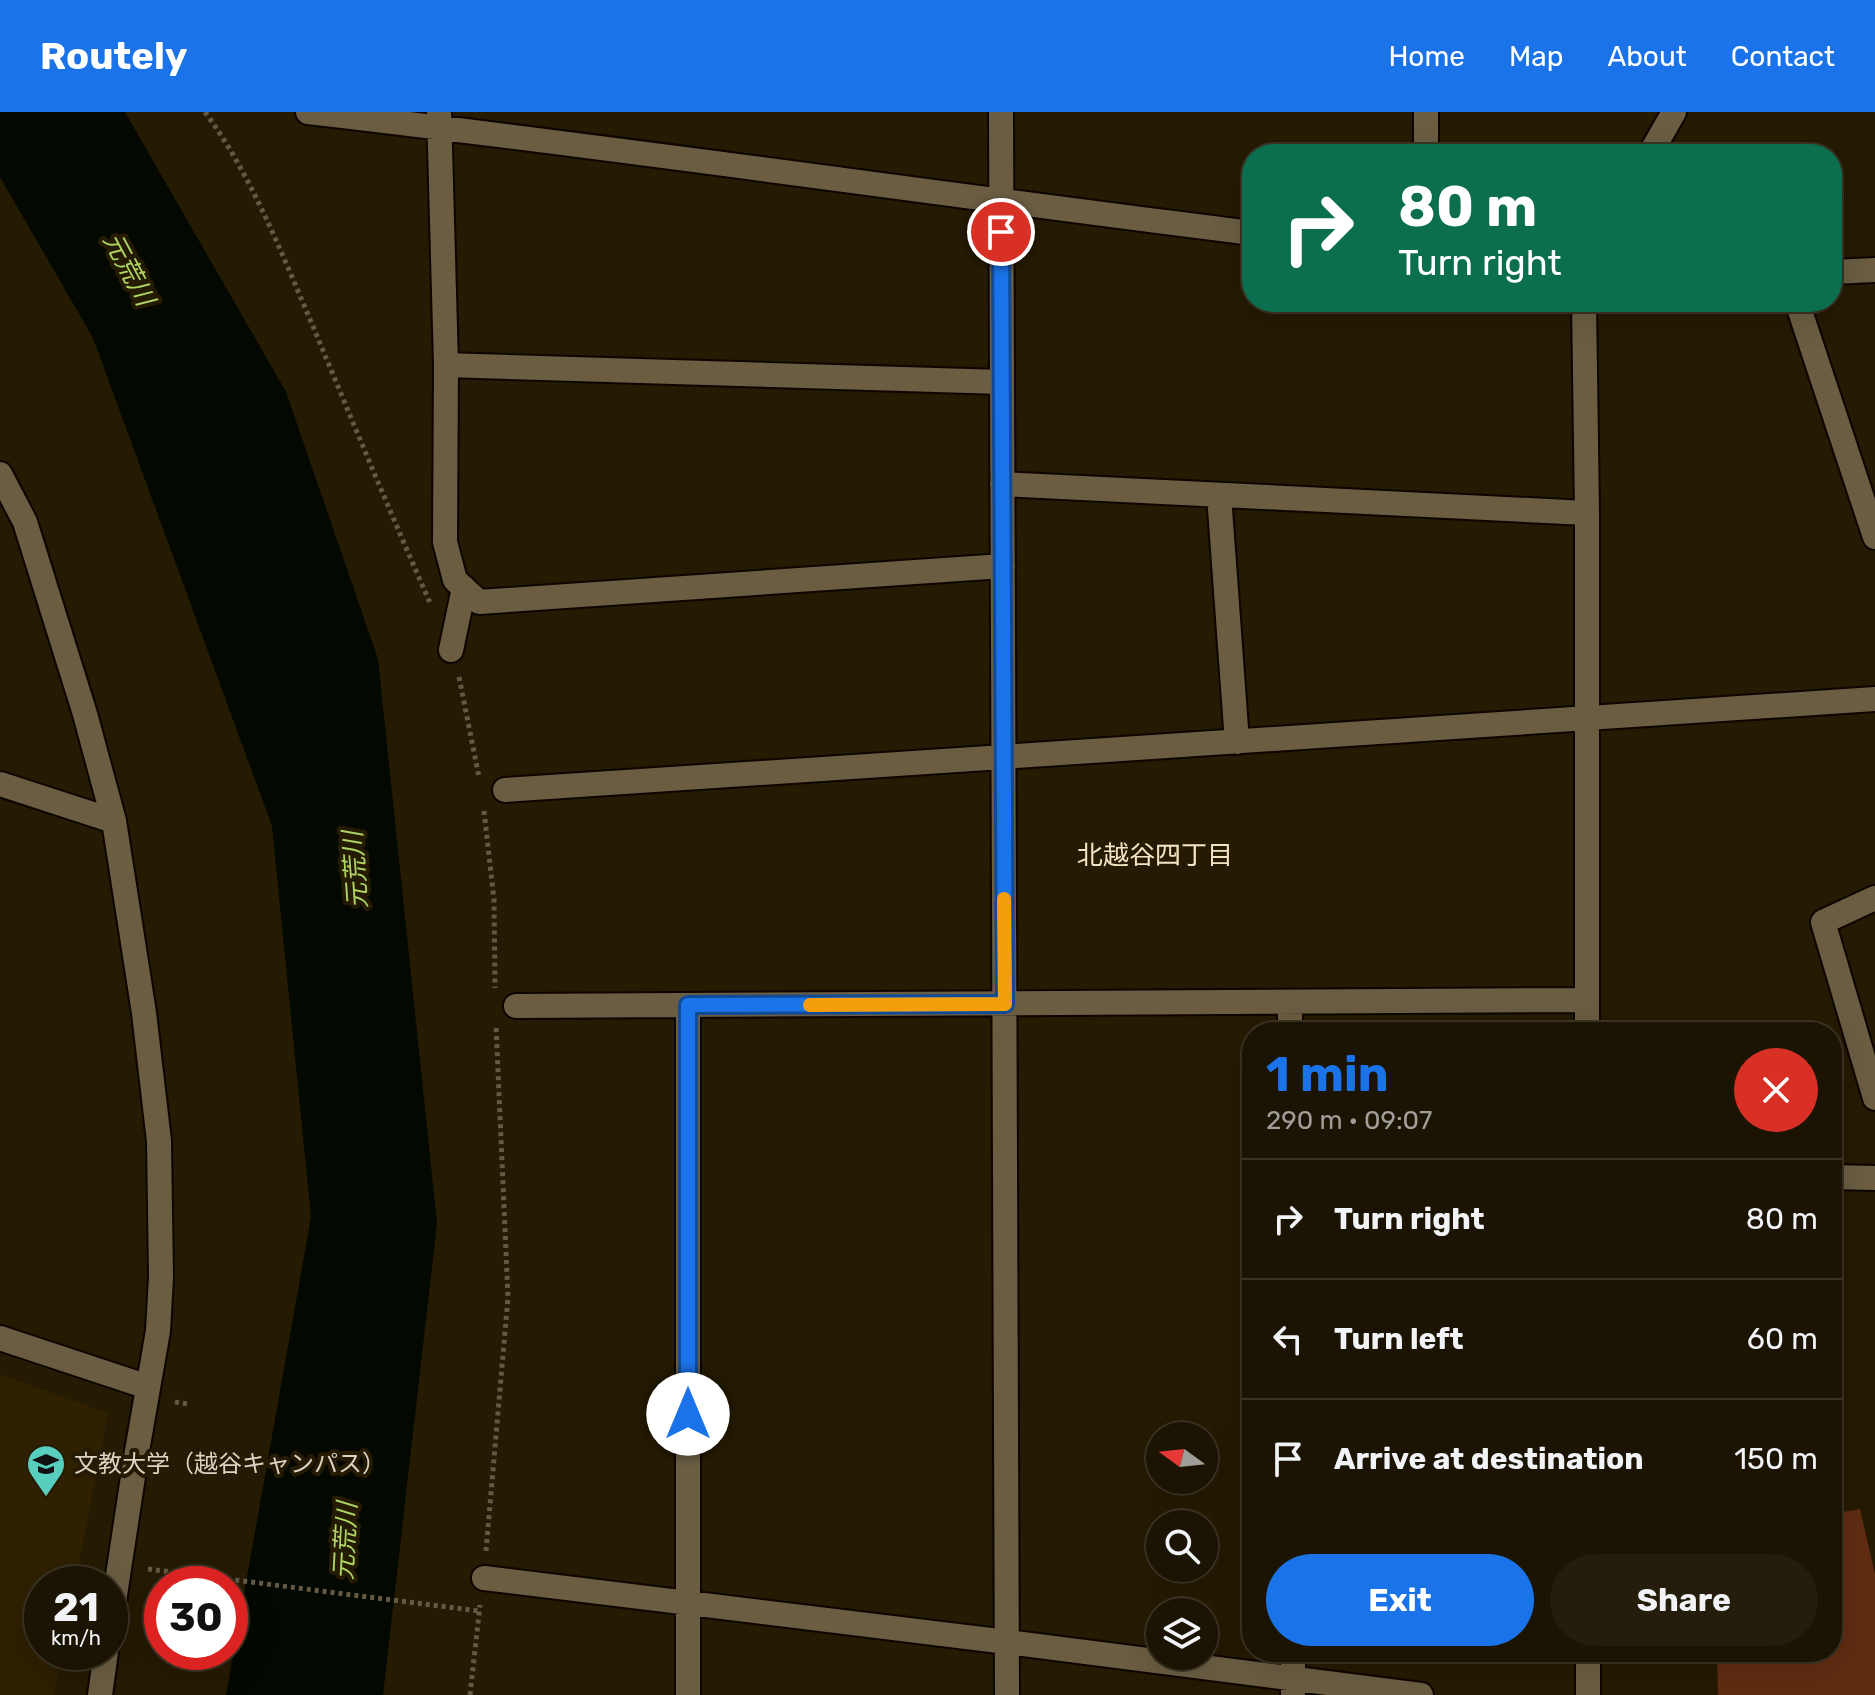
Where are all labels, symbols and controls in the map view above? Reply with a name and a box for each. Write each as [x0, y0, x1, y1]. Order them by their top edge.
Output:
text: Routely [40, 33, 187, 79]
text: Home [1388, 40, 1465, 73]
text: Map [1509, 40, 1563, 73]
text: About [1607, 40, 1687, 73]
text: Contact [1731, 40, 1835, 73]
text: 80 m [1398, 174, 1537, 240]
icon: right [1266, 176, 1370, 280]
pin [967, 198, 1035, 266]
icon: arrive [979, 210, 1023, 254]
water label: 元荒川 [97, 228, 162, 314]
text: Turn right [1398, 241, 1562, 284]
water label: 元荒川 [337, 827, 374, 910]
district label: 北越谷四丁目 [1077, 840, 1233, 871]
text: 1 min [1266, 1046, 1389, 1103]
button: close [1734, 1048, 1818, 1132]
text: 290 m · 09:07 [1266, 1105, 1432, 1136]
icon: right [1266, 1197, 1310, 1241]
text: Turn right [1334, 1201, 1485, 1237]
text: 80 m [1746, 1201, 1818, 1237]
icon: left [1266, 1317, 1310, 1361]
text: Turn left [1334, 1321, 1464, 1357]
text: 60 m [1747, 1321, 1818, 1357]
position arrow [646, 1372, 730, 1456]
north arrow [1146, 1422, 1218, 1494]
map controls [1146, 1422, 1218, 1670]
icon: arrive [1266, 1437, 1310, 1481]
text: Arrive at destination [1334, 1441, 1644, 1477]
text: 150 m [1734, 1441, 1818, 1477]
school or university icon: 文教大学（越谷キャンパス） [25, 1443, 67, 1498]
place label: 文教大学（越谷キャンパス） [74, 1450, 386, 1478]
water label: 元荒川 [328, 1498, 363, 1581]
button: search [1146, 1510, 1218, 1582]
button: Exit [1266, 1554, 1534, 1646]
button: Share [1550, 1554, 1818, 1646]
speed limit sign: 30 [144, 1566, 248, 1670]
text: 21 [53, 1584, 99, 1631]
button: layers [1146, 1598, 1218, 1670]
text: km/h [51, 1626, 101, 1650]

